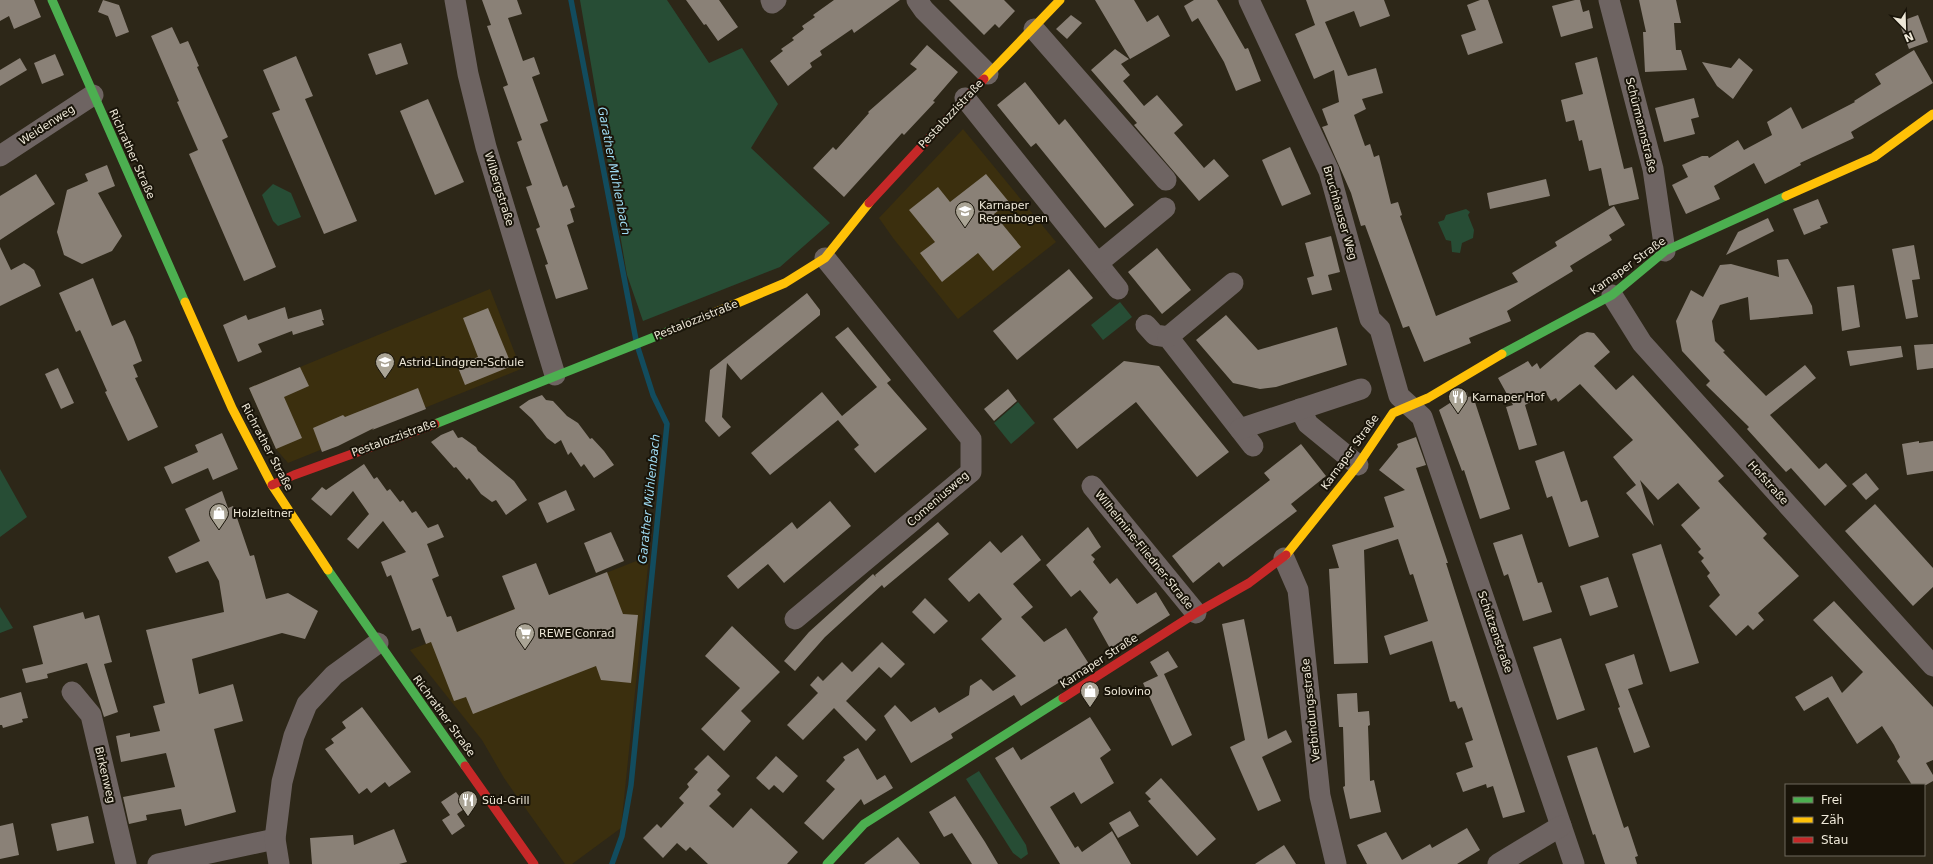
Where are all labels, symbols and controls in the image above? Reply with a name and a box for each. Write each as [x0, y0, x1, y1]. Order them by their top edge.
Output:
north arrow [1885, 8, 1925, 48]
text: N [1902, 29, 1915, 45]
street label: Schürmannstraße [1623, 76, 1659, 174]
street label: Pestalozzistraße [916, 77, 986, 151]
street label: Weidenweg [17, 102, 77, 148]
water label: Garather Mühlenbach [595, 106, 633, 236]
street label: Richrather Straße [106, 107, 158, 201]
street label: Wilbergstraße [482, 150, 517, 228]
street label: Bruchhauser Weg [1320, 164, 1360, 262]
place label: Karnaper Regenbogen [979, 199, 1048, 225]
school or university icon: Karnaper Regenbogen [954, 200, 976, 228]
street label: Karnaper Straße [1588, 234, 1668, 298]
street label: Pestalozzistraße [652, 297, 740, 343]
school or university icon: Astrid-Lindgren-Schule [374, 351, 396, 379]
place label: Astrid-Lindgren-Schule [399, 356, 524, 369]
restaurant icon: Karnaper Hof [1447, 386, 1469, 414]
place label: Karnaper Hof [1472, 391, 1546, 404]
street label: Richrather Straße [238, 401, 296, 493]
street label: Karnaper Straße [1318, 412, 1382, 492]
street label: Pestalozzistraße [350, 417, 438, 459]
water label: Garather Mühlenbach [635, 433, 663, 565]
street label: Hofstraße [1745, 459, 1791, 508]
street label: Comeniusweg [905, 469, 971, 529]
street label: Wilhelmine-Fliedner-Straße [1092, 488, 1196, 612]
shop icon: Holzleitner [208, 502, 230, 530]
place label: Holzleitner [233, 507, 293, 520]
street label: Schützenstraße [1475, 589, 1515, 675]
supermarket icon: REWE Conrad [514, 622, 536, 650]
place label: REWE Conrad [539, 627, 615, 640]
street label: Karnaper Straße [1058, 631, 1140, 691]
street label: Verbindungsstraße [1299, 658, 1323, 762]
street label: Richrather Straße [410, 673, 478, 759]
shop icon: Solovino [1079, 680, 1101, 708]
place label: Solovino [1104, 685, 1151, 698]
street label: Birkenweg [92, 745, 118, 805]
legend [1785, 784, 1925, 856]
restaurant icon: Süd-Grill [457, 789, 479, 817]
text: Frei [1821, 793, 1842, 807]
place label: Süd-Grill [482, 794, 530, 807]
text: Zäh [1821, 813, 1844, 827]
text: Stau [1821, 833, 1848, 847]

